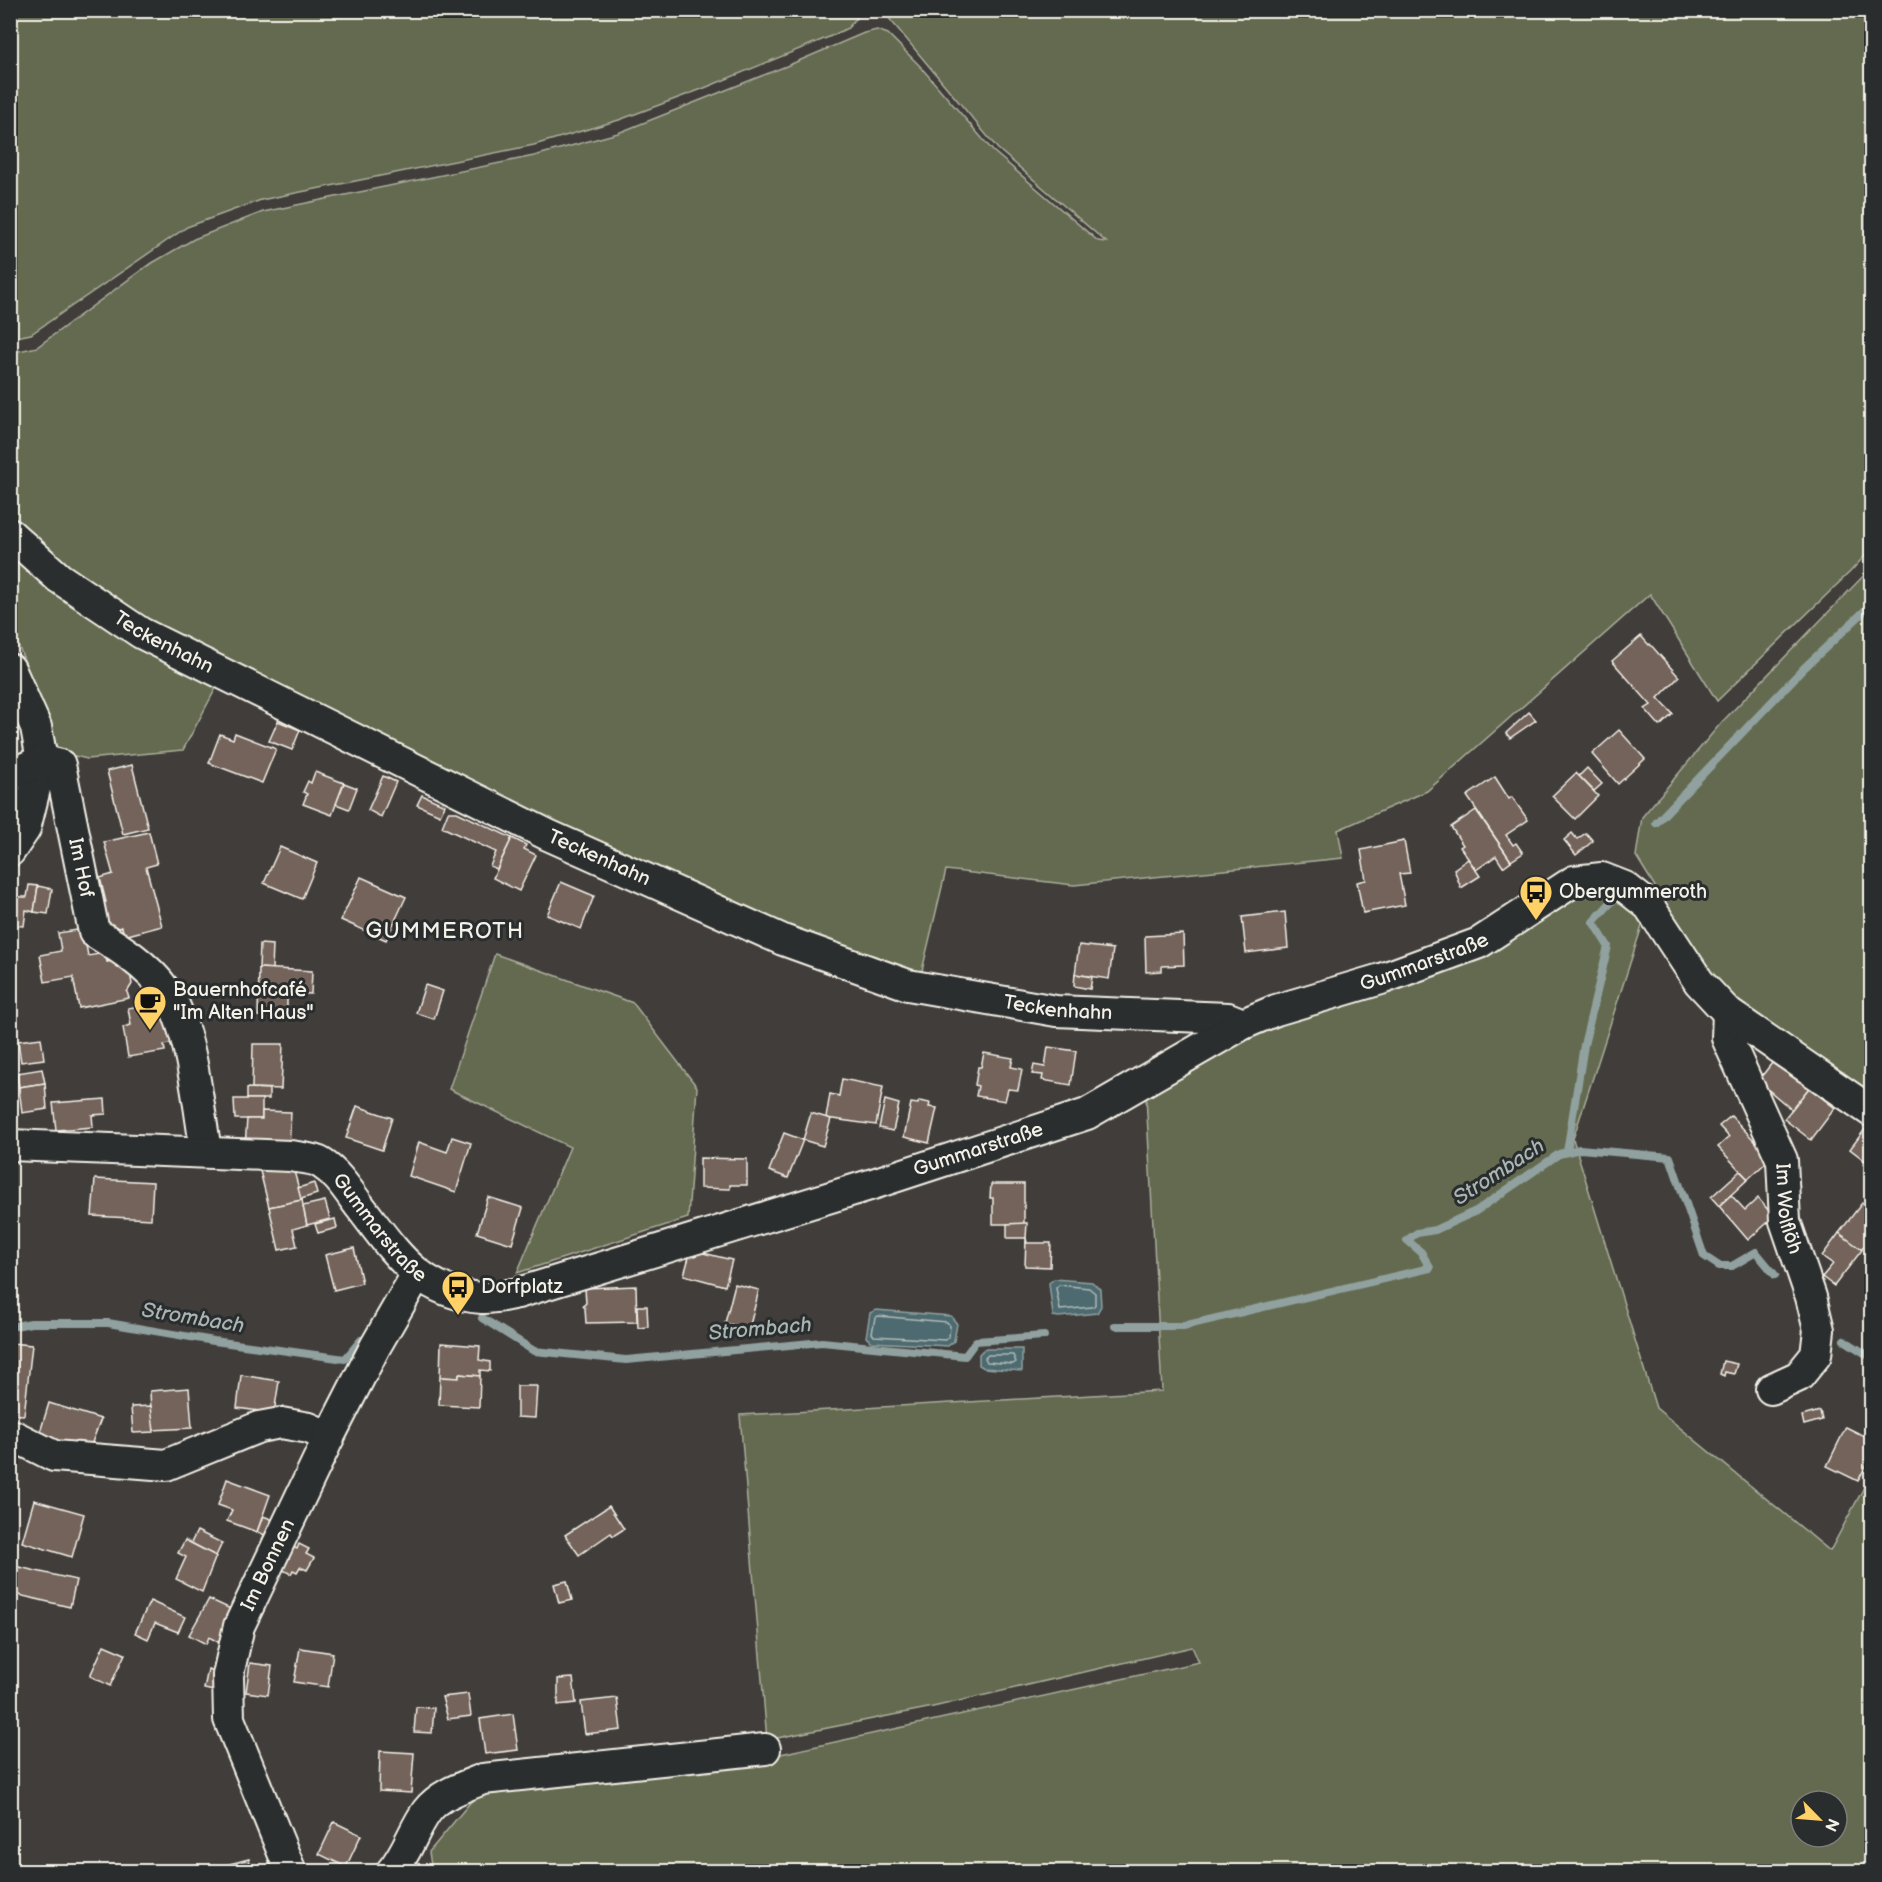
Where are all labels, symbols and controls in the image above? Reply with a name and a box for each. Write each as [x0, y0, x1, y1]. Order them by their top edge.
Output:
street label: Teckenhahn [109, 606, 217, 679]
street label: Teckenhahn [544, 825, 654, 891]
street label: Im Hof [63, 836, 99, 900]
bus stop icon: Obergummeroth [1518, 874, 1554, 921]
place label: Obergummeroth [1559, 880, 1707, 904]
district label: GUMMEROTH [365, 918, 525, 945]
street label: Gummarstraße [1357, 928, 1493, 997]
place label: Bauernhofcafé "Im Alten Haus" [173, 978, 314, 1025]
cafe icon: Bauernhofcafé "Im Alten Haus" [132, 984, 168, 1031]
street label: Teckenhahn [1001, 990, 1113, 1025]
street label: Gummarstraße [910, 1117, 1046, 1182]
water label: Strombach [1449, 1133, 1550, 1211]
street label: Im Wolflöh [1770, 1163, 1807, 1257]
street label: Gummarstraße [327, 1168, 431, 1288]
bus stop icon: Dorfplatz [440, 1269, 476, 1316]
place label: Dorfplatz [481, 1275, 563, 1299]
water label: Strombach [140, 1298, 247, 1339]
water label: Strombach [707, 1312, 813, 1346]
street label: Im Bonnen [236, 1515, 300, 1615]
north arrow [1789, 1789, 1849, 1849]
text: N [1820, 1815, 1842, 1834]

